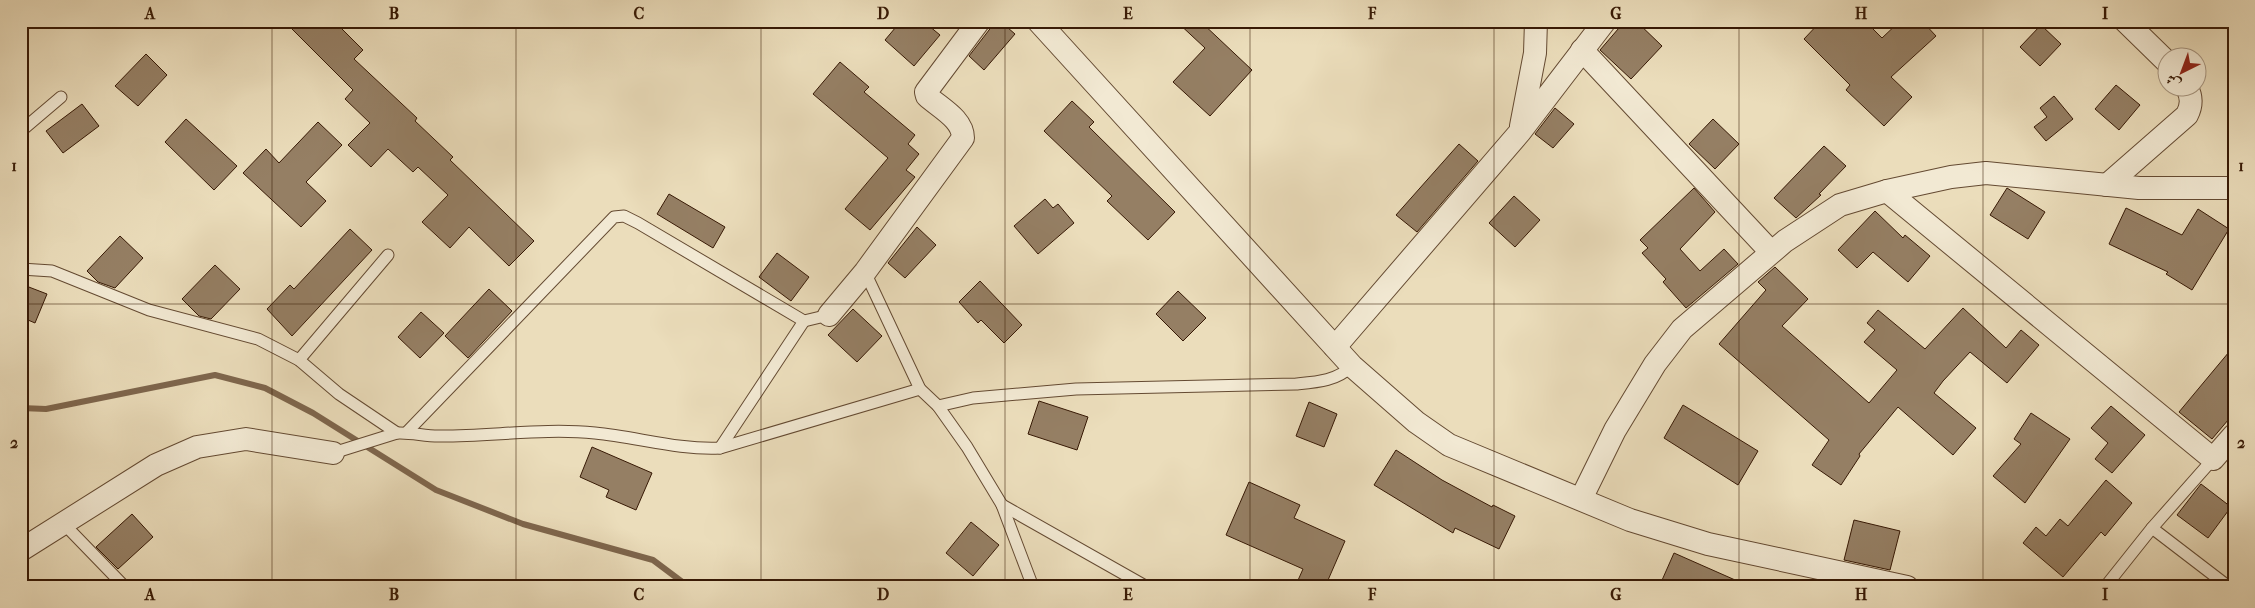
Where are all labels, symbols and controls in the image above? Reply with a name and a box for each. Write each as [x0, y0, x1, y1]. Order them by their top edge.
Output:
text: A [144, 4, 156, 23]
text: B [389, 4, 399, 23]
text: C [634, 4, 645, 23]
text: D [877, 4, 889, 23]
text: E [1123, 4, 1133, 23]
text: F [1367, 4, 1377, 23]
text: G [1610, 4, 1622, 23]
text: H [1855, 4, 1868, 23]
text: I [2102, 4, 2109, 23]
north arrow [2158, 48, 2208, 98]
text: ش [2163, 70, 2184, 92]
text: 1 [11, 156, 17, 175]
text: 1 [2238, 156, 2244, 175]
text: 2 [10, 433, 18, 452]
text: 2 [2237, 433, 2245, 452]
text: A [144, 585, 156, 604]
text: B [389, 585, 399, 604]
text: C [634, 585, 645, 604]
text: D [877, 585, 889, 604]
text: E [1123, 585, 1133, 604]
text: F [1367, 585, 1377, 604]
text: G [1610, 585, 1622, 604]
text: H [1855, 585, 1868, 604]
text: I [2102, 585, 2109, 604]

